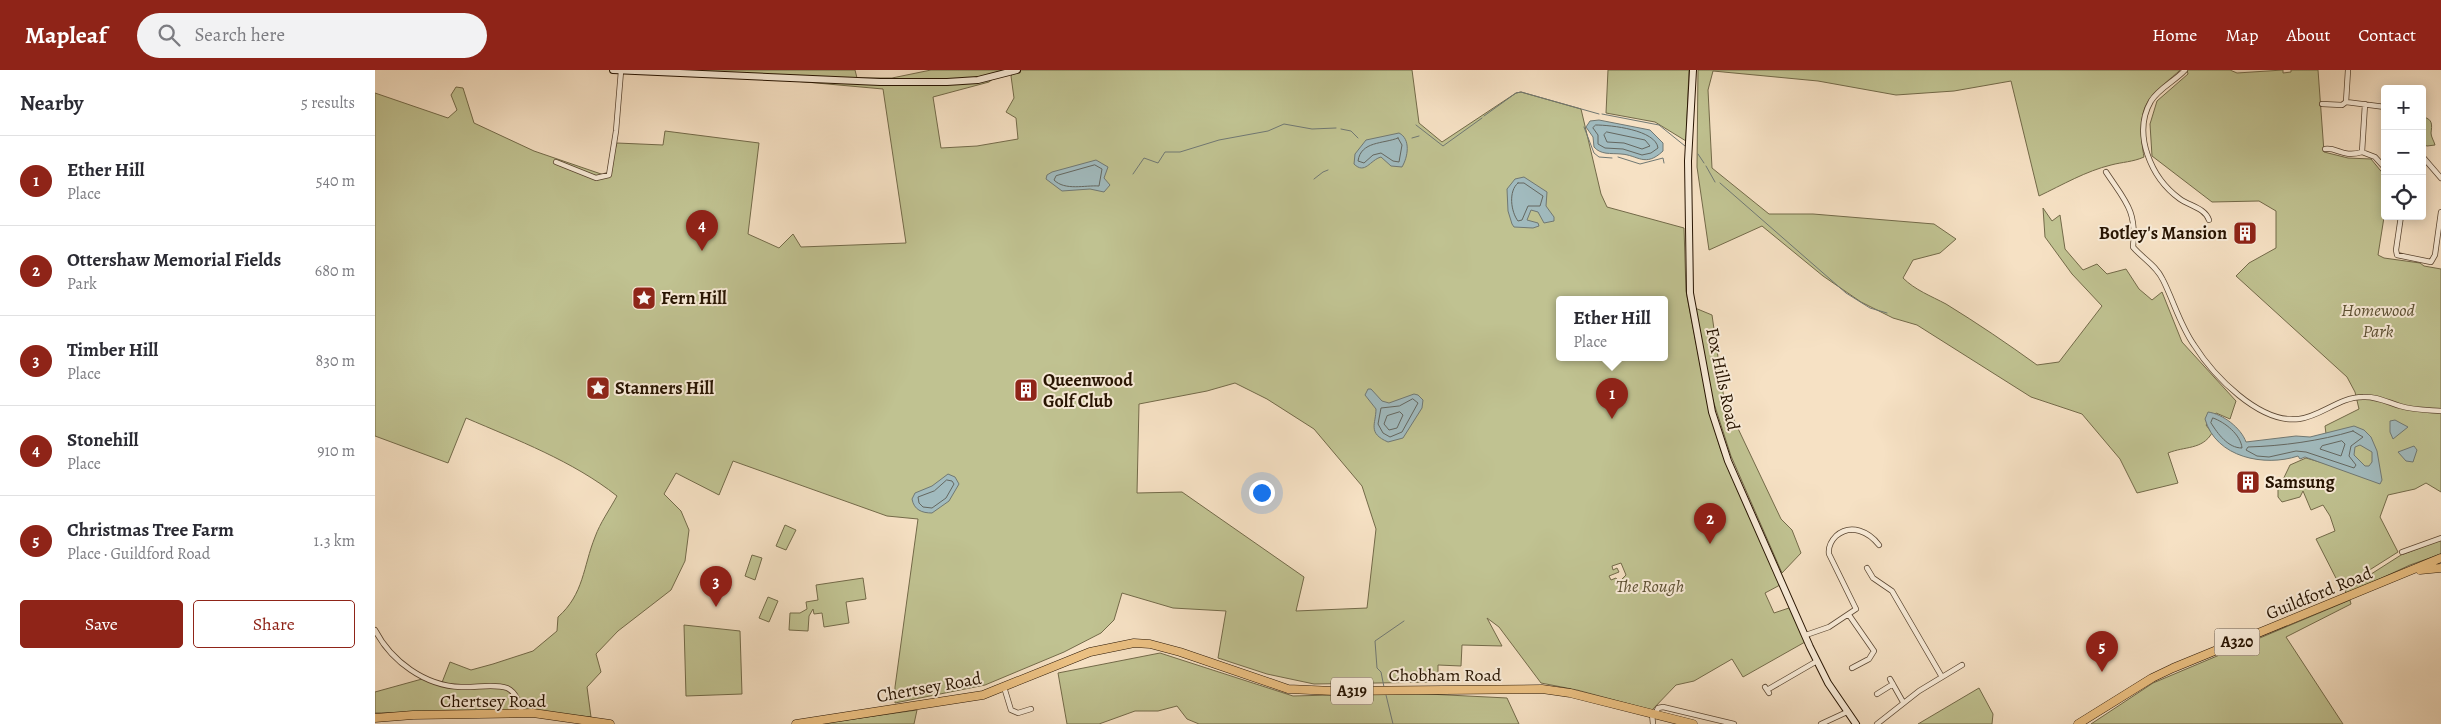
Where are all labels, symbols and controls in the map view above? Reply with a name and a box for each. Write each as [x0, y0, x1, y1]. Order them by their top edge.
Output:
search box [137, 13, 487, 58]
text: Mapleaf [25, 19, 107, 51]
icon: search [155, 21, 183, 49]
text: Search here [195, 22, 285, 48]
text: Home [2152, 23, 2197, 47]
text: Map [2225, 23, 2258, 47]
text: About [2286, 23, 2330, 47]
text: Contact [2358, 23, 2416, 47]
map controls [2381, 85, 2426, 220]
button: + [2381, 85, 2426, 130]
text: Nearby [20, 89, 83, 117]
text: 5 results [301, 92, 355, 114]
button: − [2381, 130, 2426, 175]
text: Ether Hill [67, 157, 144, 183]
text: 1 [33, 170, 39, 192]
text: 540 m [316, 170, 355, 192]
button: locate [2381, 175, 2426, 220]
text: Place [67, 183, 101, 205]
pin: 4 [686, 210, 718, 251]
building icon: Botley's Mansion [2232, 220, 2258, 246]
place label: Botley's Mansion [2099, 221, 2227, 245]
text: Ottershaw Memorial Fields [67, 247, 281, 273]
text: 2 [32, 260, 40, 282]
text: 680 m [315, 260, 355, 282]
text: Park [67, 273, 97, 295]
place icon: Fern Hill [631, 285, 657, 311]
place label: Fern Hill [661, 286, 727, 310]
popup [1556, 296, 1668, 361]
park label: Homewood Park [2341, 298, 2416, 343]
text: Ether Hill [1573, 305, 1651, 331]
street label: Fox Hills Road [1700, 325, 1746, 433]
text: Place [1573, 331, 1607, 353]
text: Timber Hill [67, 337, 158, 363]
text: 3 [33, 350, 39, 372]
text: 830 m [316, 350, 355, 372]
text: Place [67, 363, 101, 385]
place label: Queenwood Golf Club [1043, 368, 1133, 413]
place icon: Stanners Hill [585, 375, 611, 401]
place label: Stanners Hill [615, 376, 714, 400]
building icon: Queenwood Golf Club [1013, 377, 1039, 403]
pin: 1 [1596, 378, 1628, 419]
text: Stonehill [67, 427, 139, 453]
text: 4 [32, 440, 40, 462]
text: 910 m [317, 440, 355, 462]
text: Place [67, 453, 101, 475]
building icon: Samsung [2235, 469, 2261, 495]
place label: Samsung [2265, 470, 2335, 494]
your location [1249, 480, 1275, 506]
pin: 2 [1694, 503, 1726, 544]
text: Christmas Tree Farm [67, 517, 234, 543]
text: 5 [33, 530, 39, 552]
text: 1.3 km [314, 530, 355, 552]
text: Place · Guildford Road [67, 543, 210, 565]
street label: Guildford Road [2262, 561, 2376, 625]
pin: 3 [700, 566, 732, 607]
park label: The Rough [1616, 574, 1684, 598]
button: Save [20, 600, 183, 648]
button: Share [193, 600, 355, 648]
road number: A320 [2215, 628, 2259, 656]
pin: 5 [2086, 631, 2118, 672]
street label: Chobham Road [1388, 663, 1502, 687]
street label: Chertsey Road [875, 666, 984, 708]
road number: A319 [1331, 678, 1373, 704]
street label: Chertsey Road [440, 689, 546, 713]

